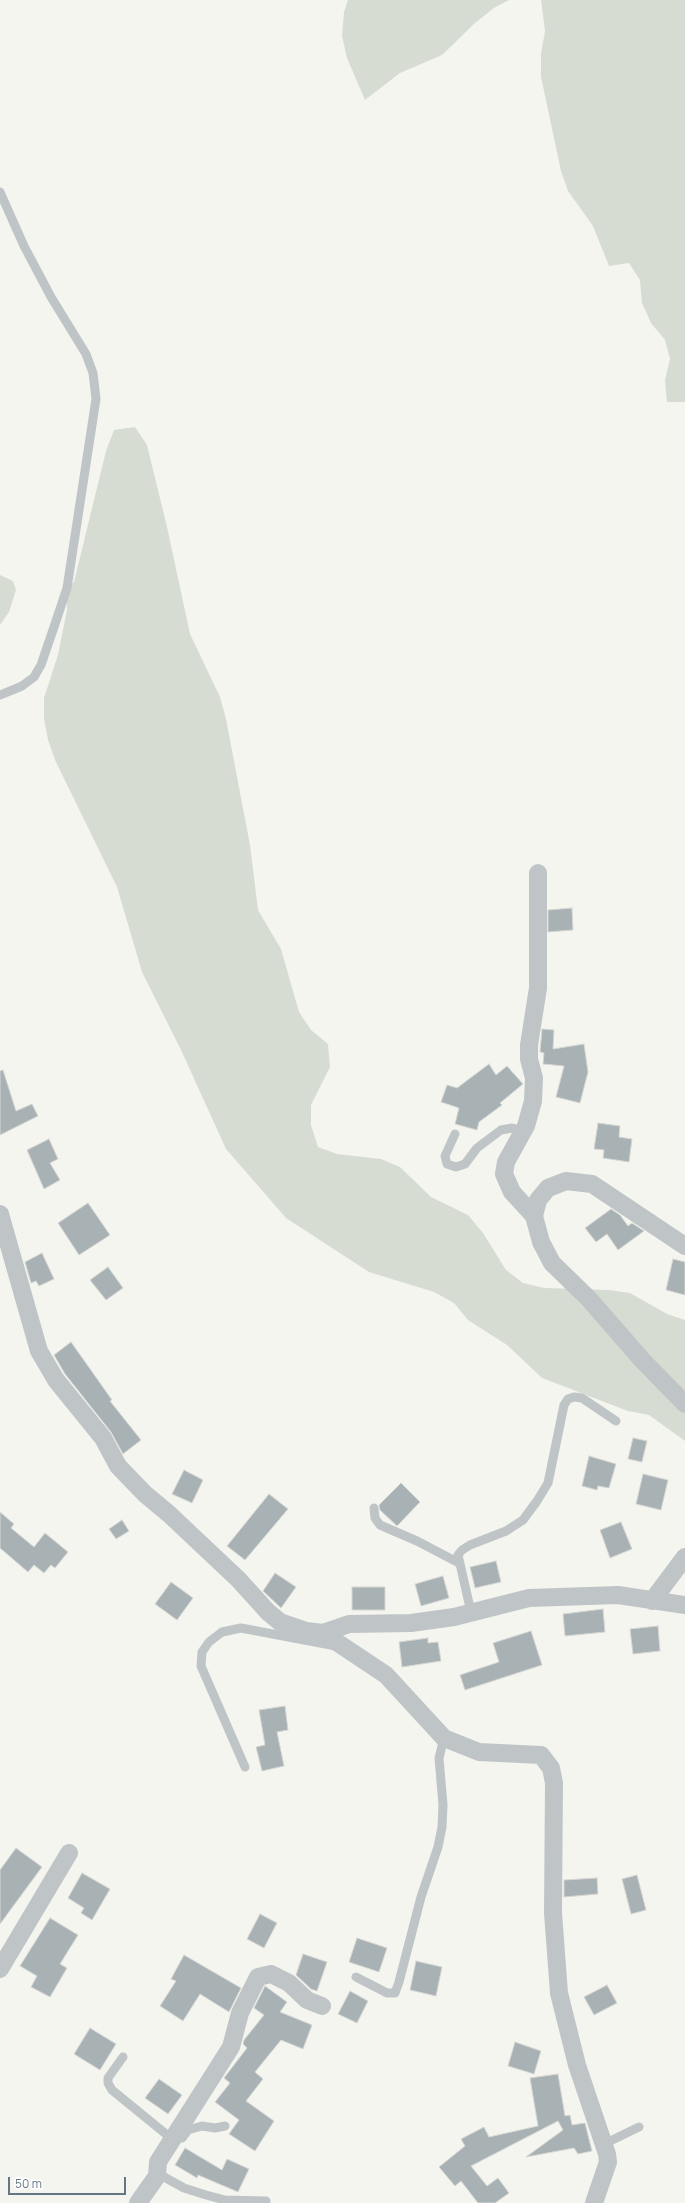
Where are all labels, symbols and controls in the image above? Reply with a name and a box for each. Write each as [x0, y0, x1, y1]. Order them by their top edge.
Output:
scale bar [10, 2169, 128, 2195]
text: 50 m [15, 2175, 42, 2192]

